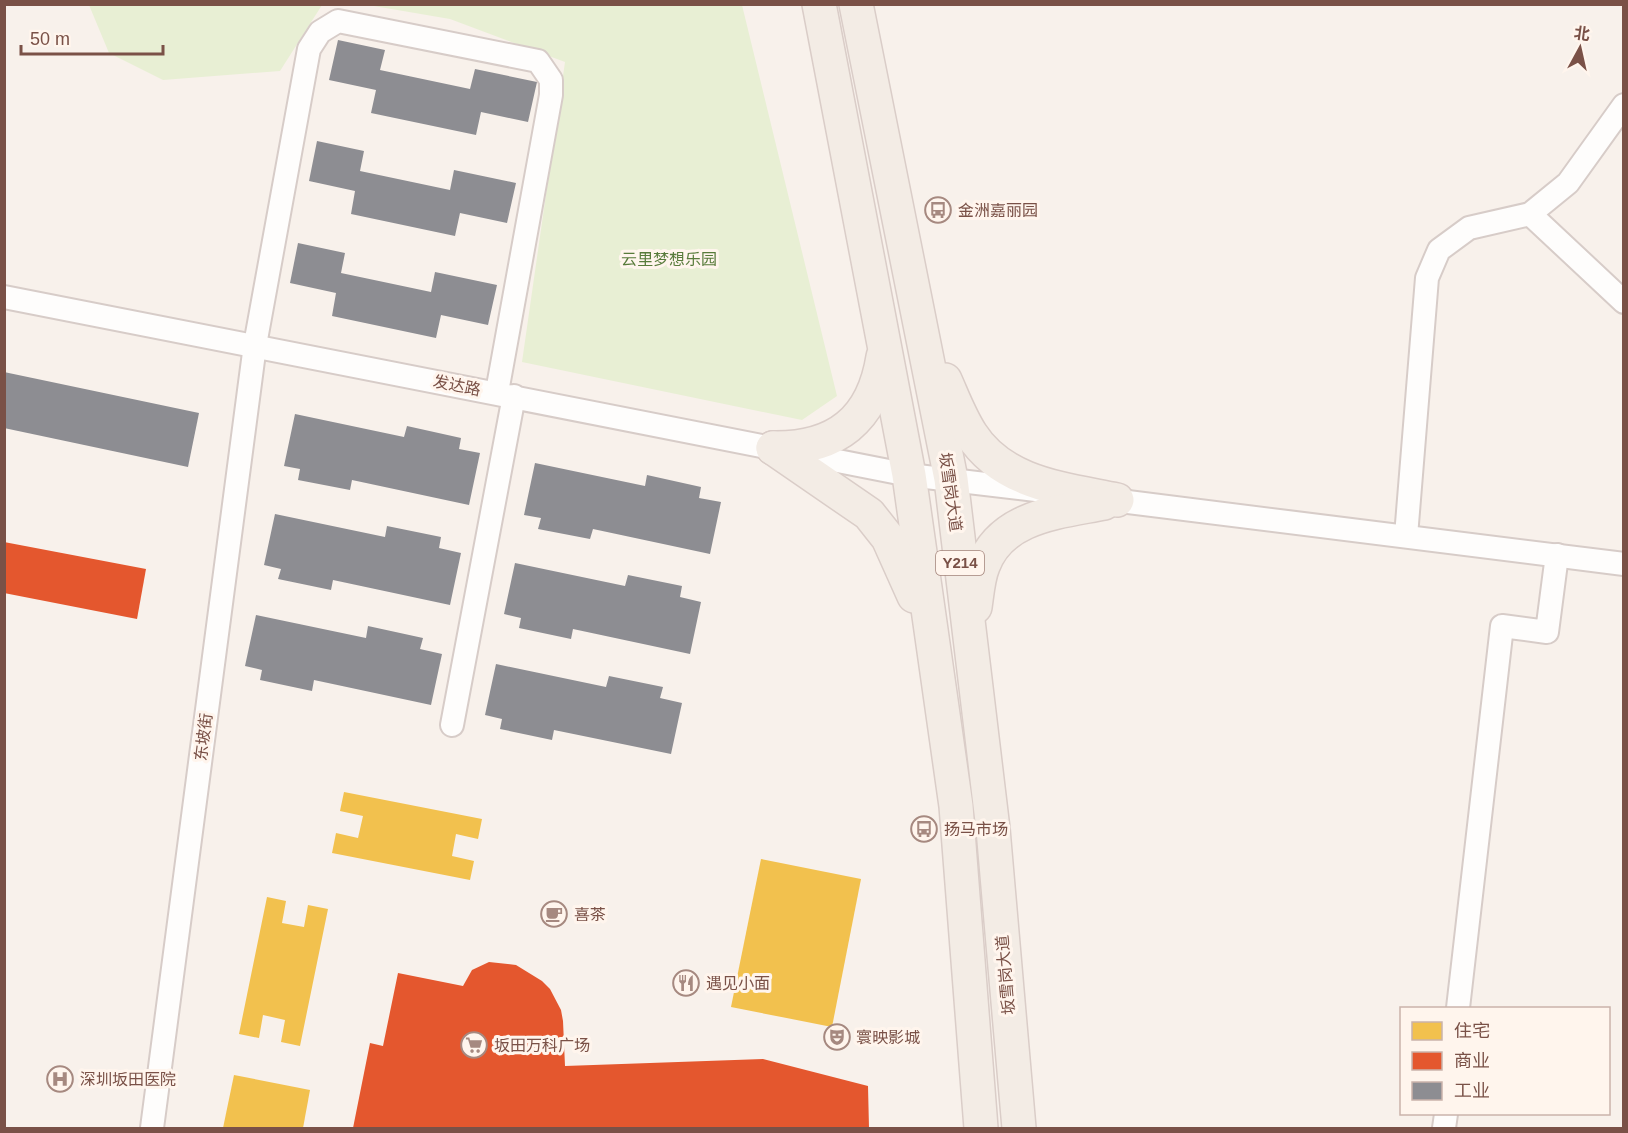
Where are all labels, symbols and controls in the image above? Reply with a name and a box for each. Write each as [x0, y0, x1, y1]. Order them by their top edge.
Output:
scale bar [21, 18, 164, 56]
north arrow [1550, 18, 1610, 78]
text: 北 [1573, 24, 1591, 43]
text: 50 m [30, 29, 70, 49]
bus stop icon: 金洲嘉丽园 [923, 195, 953, 225]
place label: 金洲嘉丽园 [958, 202, 1038, 219]
park label: 云里梦想乐园 [621, 251, 717, 268]
street label: 发达路 [432, 373, 482, 398]
street label: 坂雪岗大道 [937, 451, 964, 533]
road number: Y214 [936, 551, 984, 575]
street label: 东坡街 [192, 712, 215, 762]
bus stop icon: 扬马市场 [909, 814, 939, 844]
place label: 扬马市场 [944, 821, 1008, 838]
cafe icon: 喜茶 [539, 899, 569, 929]
place label: 喜茶 [574, 906, 606, 923]
street label: 坂雪岗大道 [994, 934, 1017, 1016]
restaurant icon: 遇见小面 [671, 968, 701, 998]
place label: 遇见小面 [706, 975, 770, 992]
legend [1400, 1007, 1610, 1115]
text: 住宅 [1454, 1021, 1490, 1041]
theatre icon: 寰映影城 [822, 1022, 852, 1052]
place label: 寰映影城 [856, 1029, 920, 1046]
supermarket icon: 坂田万科广场 [459, 1030, 489, 1060]
place label: 坂田万科广场 [494, 1037, 590, 1054]
text: 商业 [1454, 1051, 1490, 1071]
hospital icon: 深圳坂田医院 [45, 1064, 75, 1094]
place label: 深圳坂田医院 [80, 1071, 176, 1088]
text: 工业 [1454, 1081, 1490, 1101]

